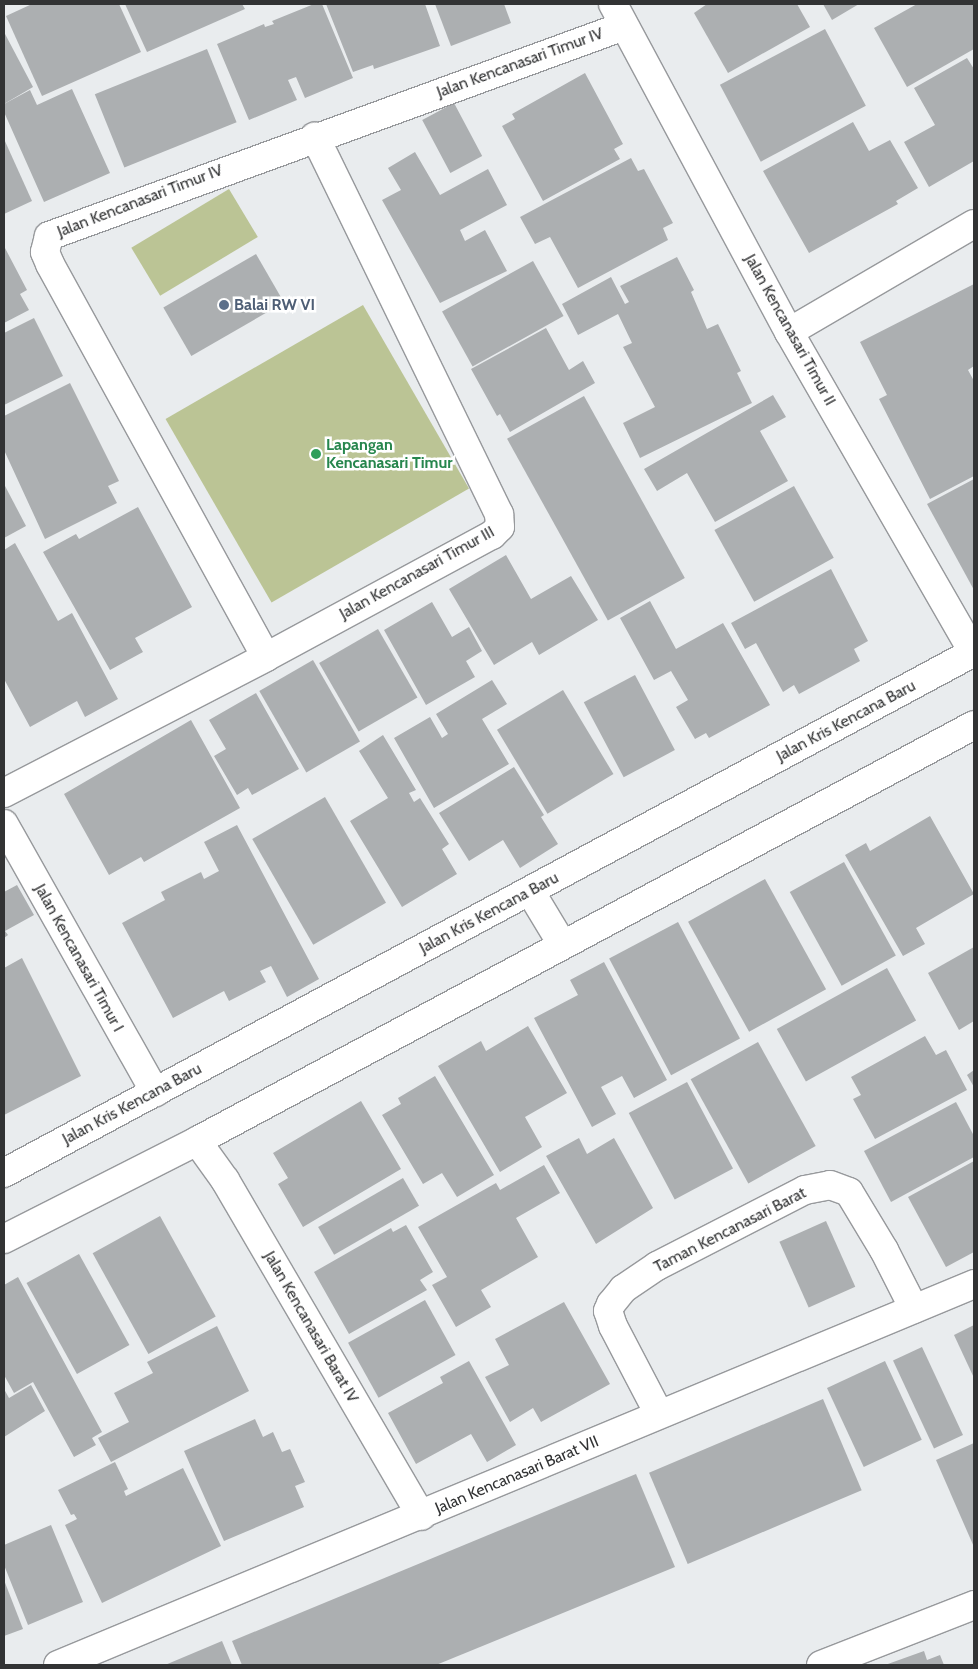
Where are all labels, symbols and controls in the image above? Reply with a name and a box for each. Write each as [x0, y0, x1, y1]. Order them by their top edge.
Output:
street label: Jalan Kencanasari Timur IV [434, 24, 606, 102]
street label: Jalan Kencanasari Timur IV [54, 161, 226, 241]
street label: Jalan Kencanasari Timur II [740, 251, 840, 409]
place label: Balai RW VI [234, 295, 315, 315]
marker: Balai RW VI [218, 299, 230, 311]
place label: Lapangan Kencanasari Timur [326, 435, 453, 473]
marker: Lapangan Kencanasari Timur [310, 448, 322, 460]
street label: Jalan Kencanasari Timur III [336, 522, 498, 624]
street label: Jalan Kris Kencana Baru [773, 676, 919, 766]
street label: Jalan Kris Kencana Baru [416, 868, 562, 958]
street label: Jalan Kencanasari Timur I [30, 881, 128, 1035]
street label: Jalan Kris Kencana Baru [59, 1059, 205, 1149]
street label: Taman Kencanasari Barat [651, 1183, 809, 1277]
street label: Jalan Kencanasari Barat IV [260, 1248, 362, 1406]
street label: Jalan Kencanasari Barat VII [432, 1432, 602, 1518]

